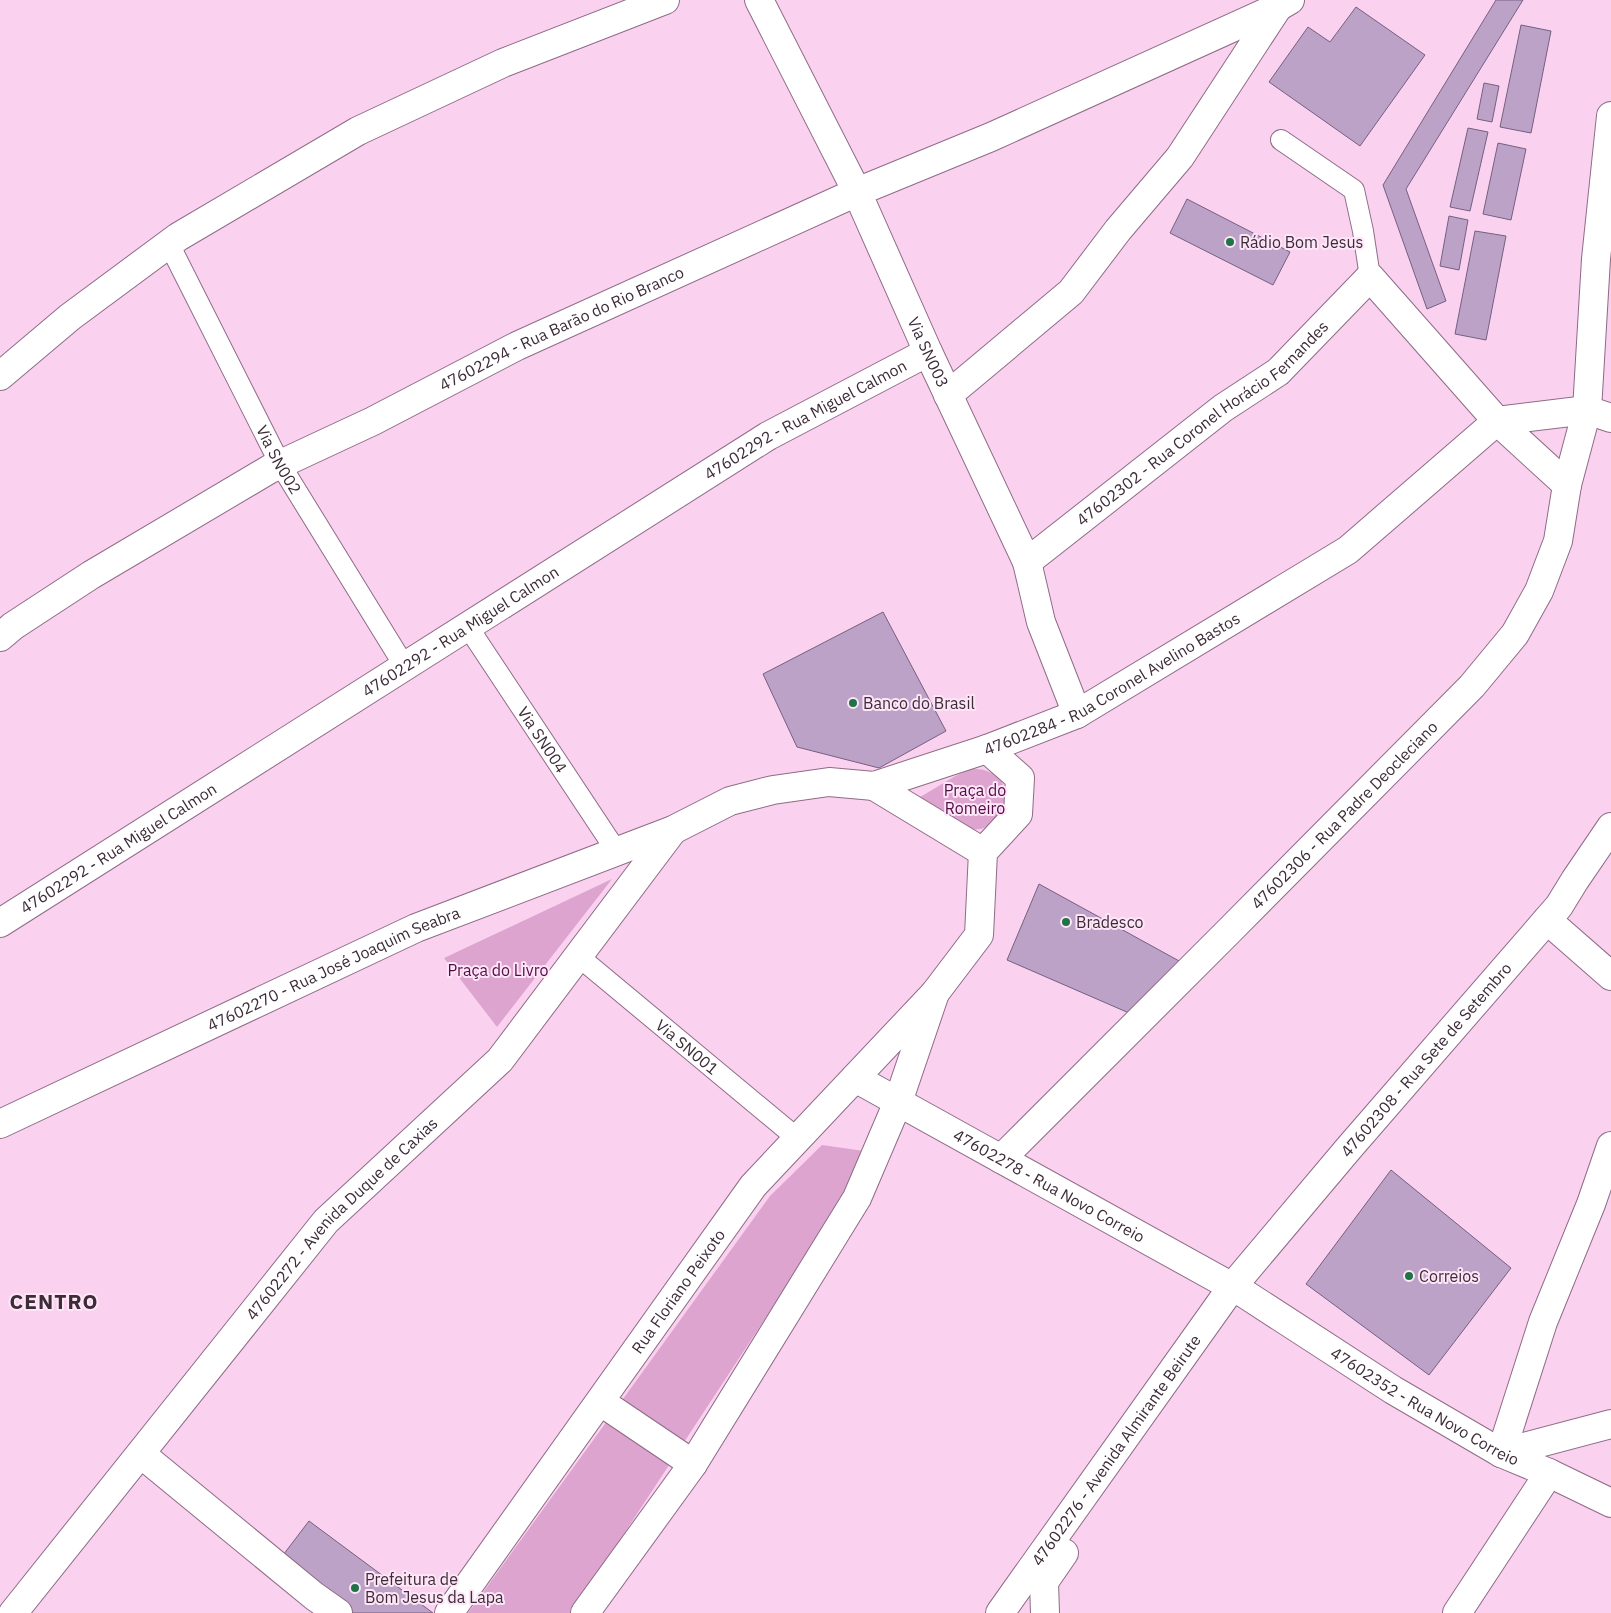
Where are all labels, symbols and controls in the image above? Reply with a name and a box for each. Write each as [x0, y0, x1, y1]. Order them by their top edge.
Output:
place label: Rádio Bom Jesus [1240, 232, 1363, 252]
marker: Rádio Bom Jesus [1224, 236, 1236, 248]
street label: 47602294 - Rua Barão do Rio Branco [436, 262, 687, 395]
street label: Via SN003 [904, 314, 953, 391]
street label: 47602302 - Rua Coronel Horácio Fernandes [1072, 316, 1332, 530]
street label: 47602292 - Rua Miguel Calmon [700, 355, 910, 484]
street label: Via SN002 [252, 422, 306, 498]
street label: 47602292 - Rua Miguel Calmon [358, 561, 562, 701]
street label: 47602284 - Rua Coronel Avelino Bastos [981, 608, 1243, 759]
place label: Banco do Brasil [863, 693, 975, 713]
marker: Banco do Brasil [847, 697, 859, 709]
street label: Via SN004 [513, 703, 572, 777]
street label: 47602306 - Rua Padre Deocleciano [1247, 717, 1442, 913]
street label: 47602292 - Rua Miguel Calmon [16, 778, 220, 918]
park label: Praça do Romeiro [944, 780, 1006, 818]
street label: 47602270 - Rua José Joaquim Seabra [204, 902, 463, 1035]
place label: Bradesco [1076, 912, 1144, 932]
marker: Bradesco [1060, 916, 1072, 928]
street label: 47602308 - Rua Sete de Setembro [1336, 958, 1516, 1161]
park label: Praça do Livro [448, 960, 548, 980]
street label: Via SN001 [652, 1015, 723, 1079]
street label: 47602272 - Avenida Duque de Caxias [241, 1113, 442, 1324]
street label: 47602278 - Rua Novo Correio [950, 1125, 1148, 1247]
street label: Rua Floriano Peixoto [627, 1225, 729, 1357]
place label: Correios [1419, 1266, 1479, 1286]
marker: Correios [1403, 1270, 1415, 1282]
district label: CENTRO [10, 1287, 98, 1315]
street label: 47602276 - Avenida Almirante Beirute [1027, 1331, 1205, 1569]
street label: 47602352 - Rua Novo Correio [1327, 1342, 1522, 1469]
place label: Prefeitura de Bom Jesus da Lapa [365, 1569, 504, 1607]
marker: Prefeitura de Bom Jesus da Lapa [349, 1582, 361, 1594]

